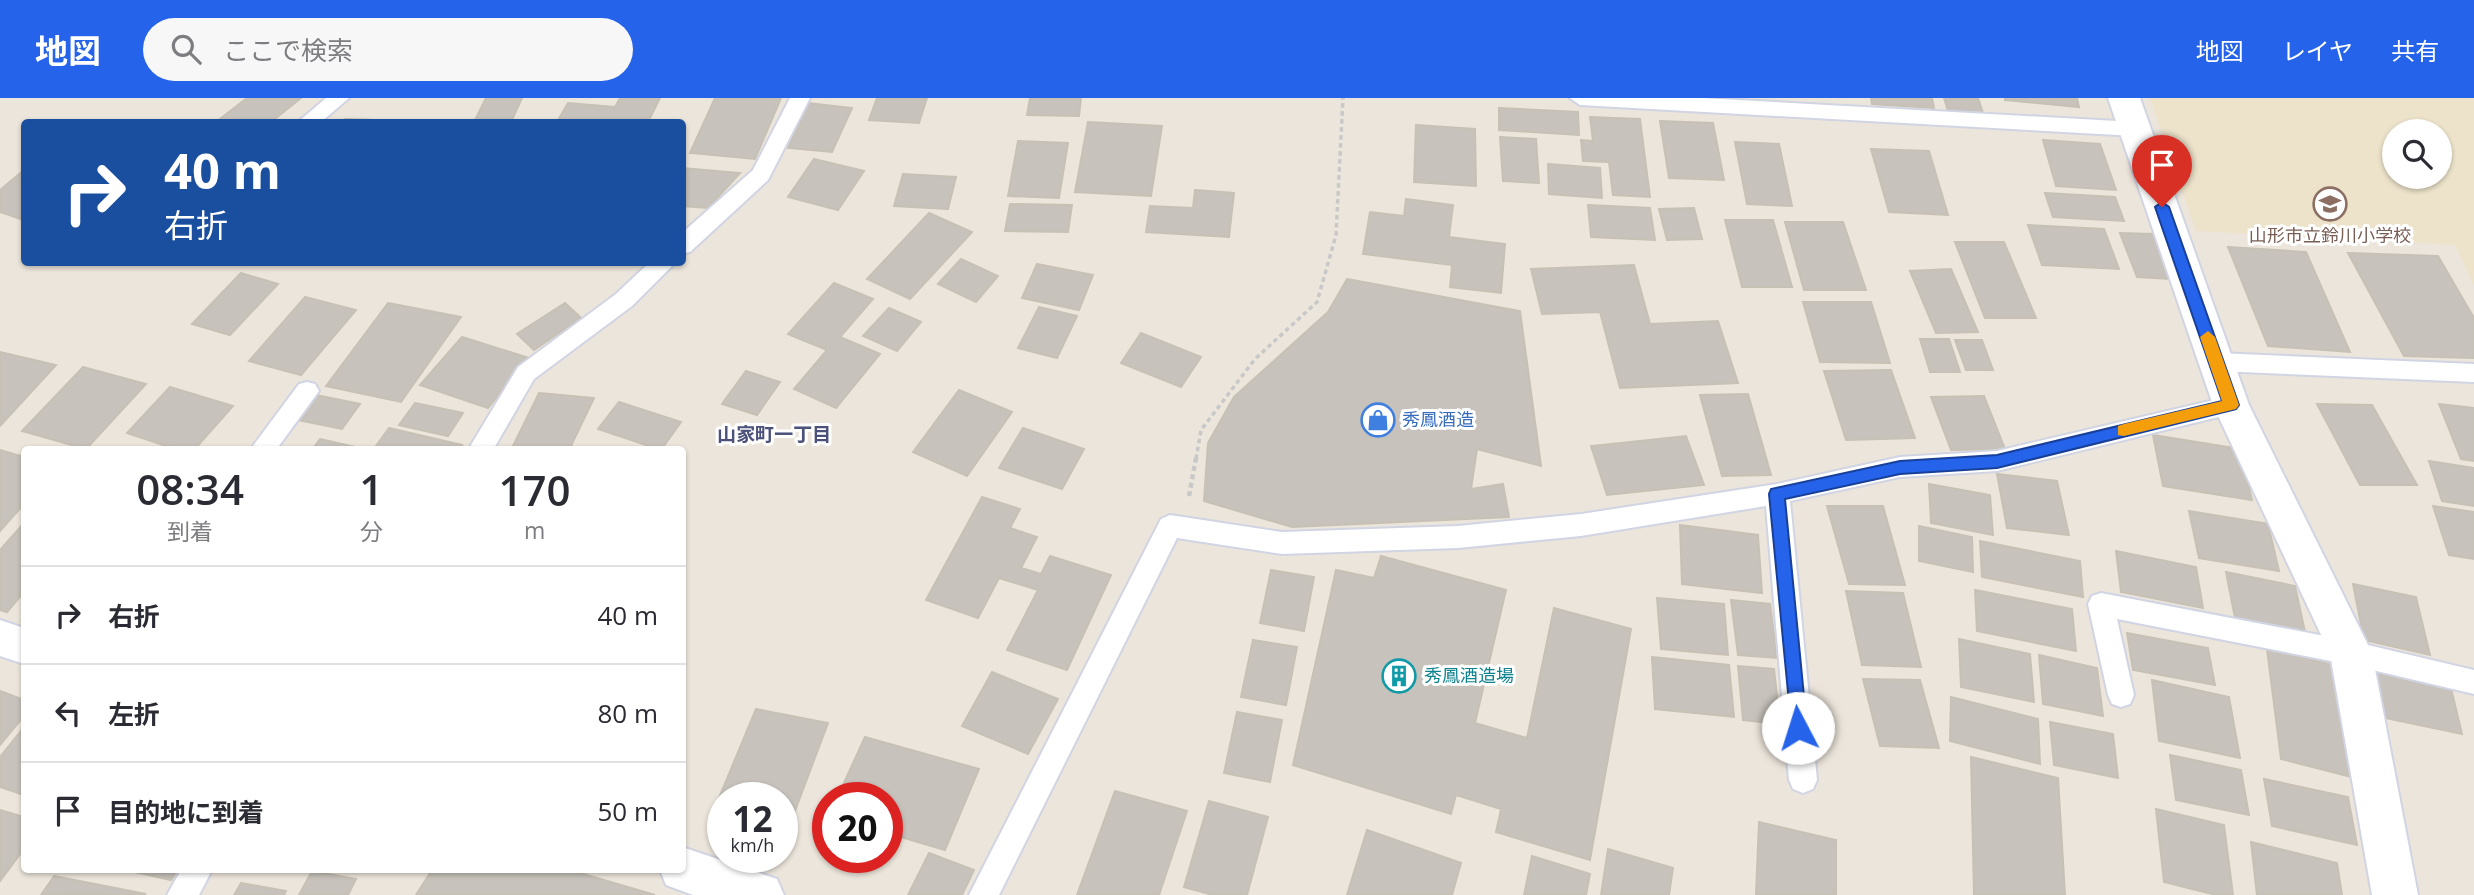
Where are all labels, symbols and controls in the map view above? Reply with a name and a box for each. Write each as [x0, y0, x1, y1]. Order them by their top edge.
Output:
search box [143, 18, 633, 81]
text: 地図 [35, 28, 101, 73]
icon: search [167, 30, 205, 68]
text: ここで検索 [223, 32, 353, 68]
text: 地図 [2196, 34, 2244, 67]
text: レイヤ [2282, 34, 2353, 67]
text: 共有 [2391, 34, 2439, 67]
map controls [2382, 119, 2452, 189]
button: search [2382, 119, 2452, 189]
pin [2132, 135, 2192, 207]
text: 40 m [164, 137, 281, 203]
icon: arrive [2143, 146, 2181, 184]
icon: right [49, 147, 140, 238]
school or university icon: 山形市立鈴川小学校 [2311, 185, 2349, 223]
text: 右折 [164, 203, 228, 246]
place label: 山形市立鈴川小学校 [2249, 223, 2411, 247]
shop icon: 秀鳳酒造 [1359, 401, 1397, 439]
place label: 秀鳳酒造 [1402, 407, 1474, 431]
district label: 山家町一丁目 [717, 421, 831, 447]
text: 08:34 [136, 460, 244, 517]
text: 1 [359, 460, 383, 517]
text: 170 [499, 461, 571, 518]
text: m [524, 514, 545, 546]
text: 到着 [167, 515, 213, 547]
text: 分 [360, 515, 383, 547]
icon: right [49, 596, 87, 634]
text: 40 m [597, 597, 658, 633]
text: 右折 [108, 598, 160, 634]
building icon: 秀鳳酒造場 [1380, 657, 1418, 695]
place label: 秀鳳酒造場 [1424, 663, 1514, 687]
position arrow [1761, 691, 1835, 765]
icon: left [49, 694, 87, 732]
text: 80 m [597, 695, 658, 731]
text: 左折 [108, 696, 160, 732]
speed limit sign: 20 [812, 782, 903, 873]
icon: arrive [49, 792, 87, 830]
text: 50 m [597, 793, 658, 829]
text: 目的地に到着 [108, 794, 264, 830]
text: 12 [732, 795, 773, 842]
text: km/h [731, 833, 774, 857]

